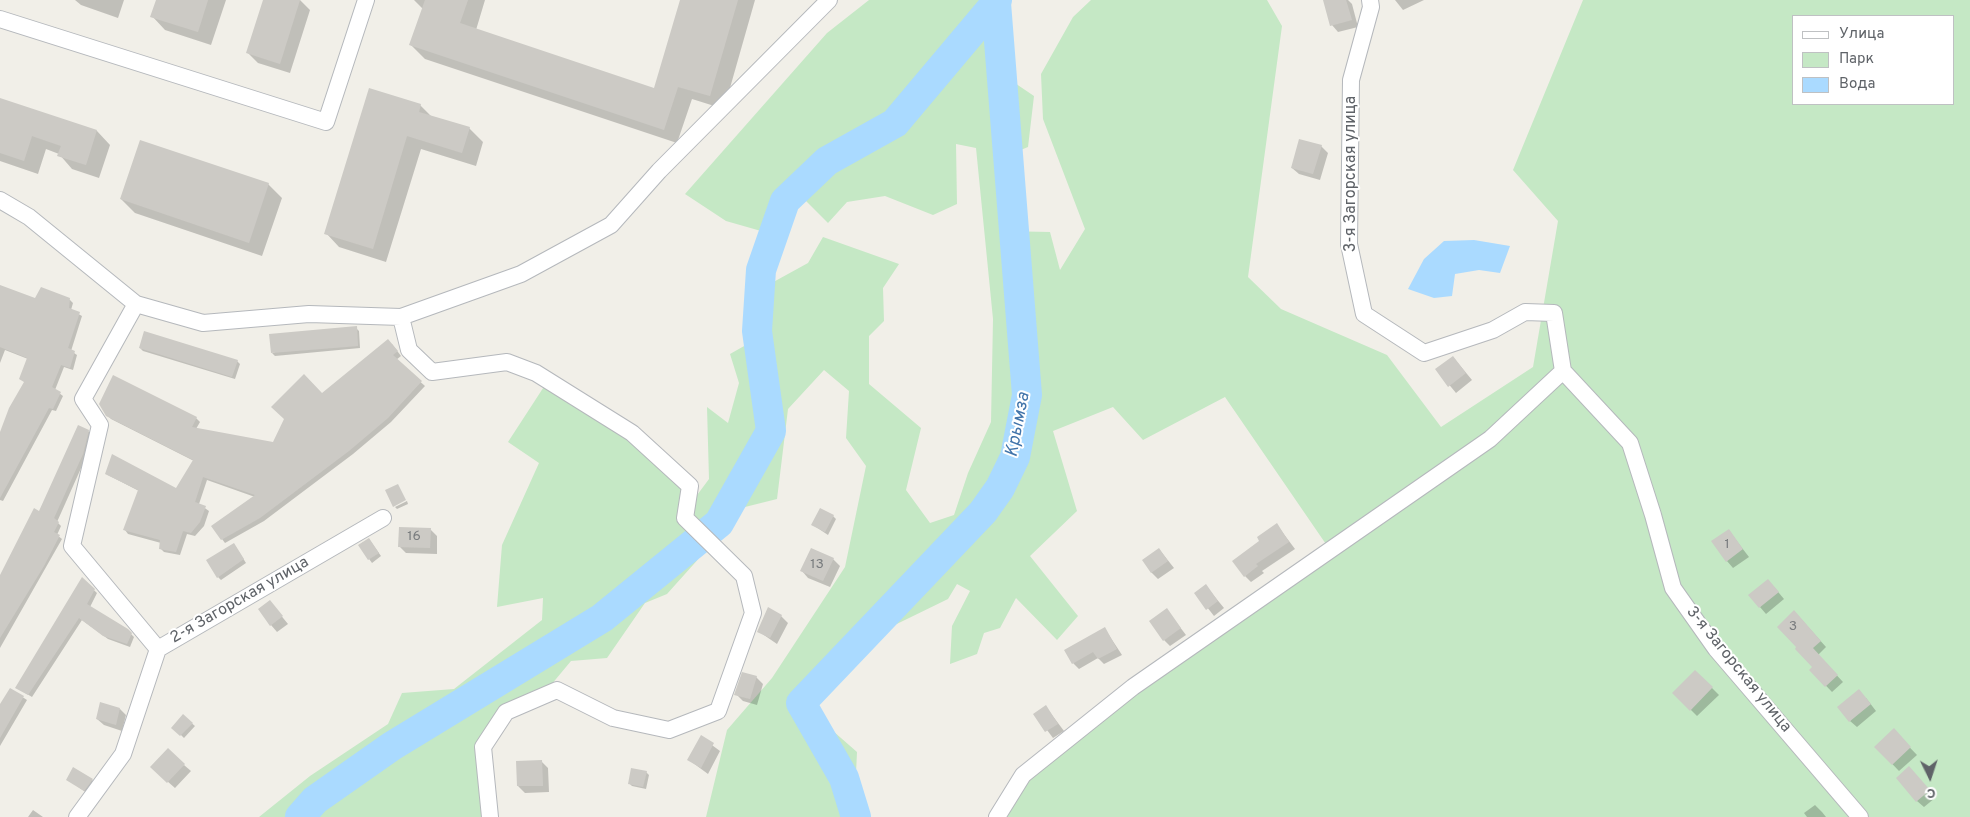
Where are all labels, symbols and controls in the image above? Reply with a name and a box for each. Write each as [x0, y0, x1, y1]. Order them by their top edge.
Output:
legend [1792, 15, 1955, 105]
text: Улица [1839, 25, 1884, 44]
text: Парк [1839, 50, 1874, 69]
text: Вода [1839, 75, 1875, 94]
street label: 3-я Загорская улица [1342, 96, 1362, 252]
water label: Крымза [1002, 391, 1036, 459]
house number: 16 [407, 529, 421, 545]
house number: 1 [1724, 537, 1730, 553]
street label: 2-я Загорская улица [167, 553, 313, 649]
house number: 13 [810, 557, 824, 573]
street label: 3-я Загорская улица [1681, 603, 1795, 737]
house number: 3 [1789, 619, 1797, 635]
north arrow [1905, 752, 1955, 802]
text: С [1926, 784, 1936, 801]

